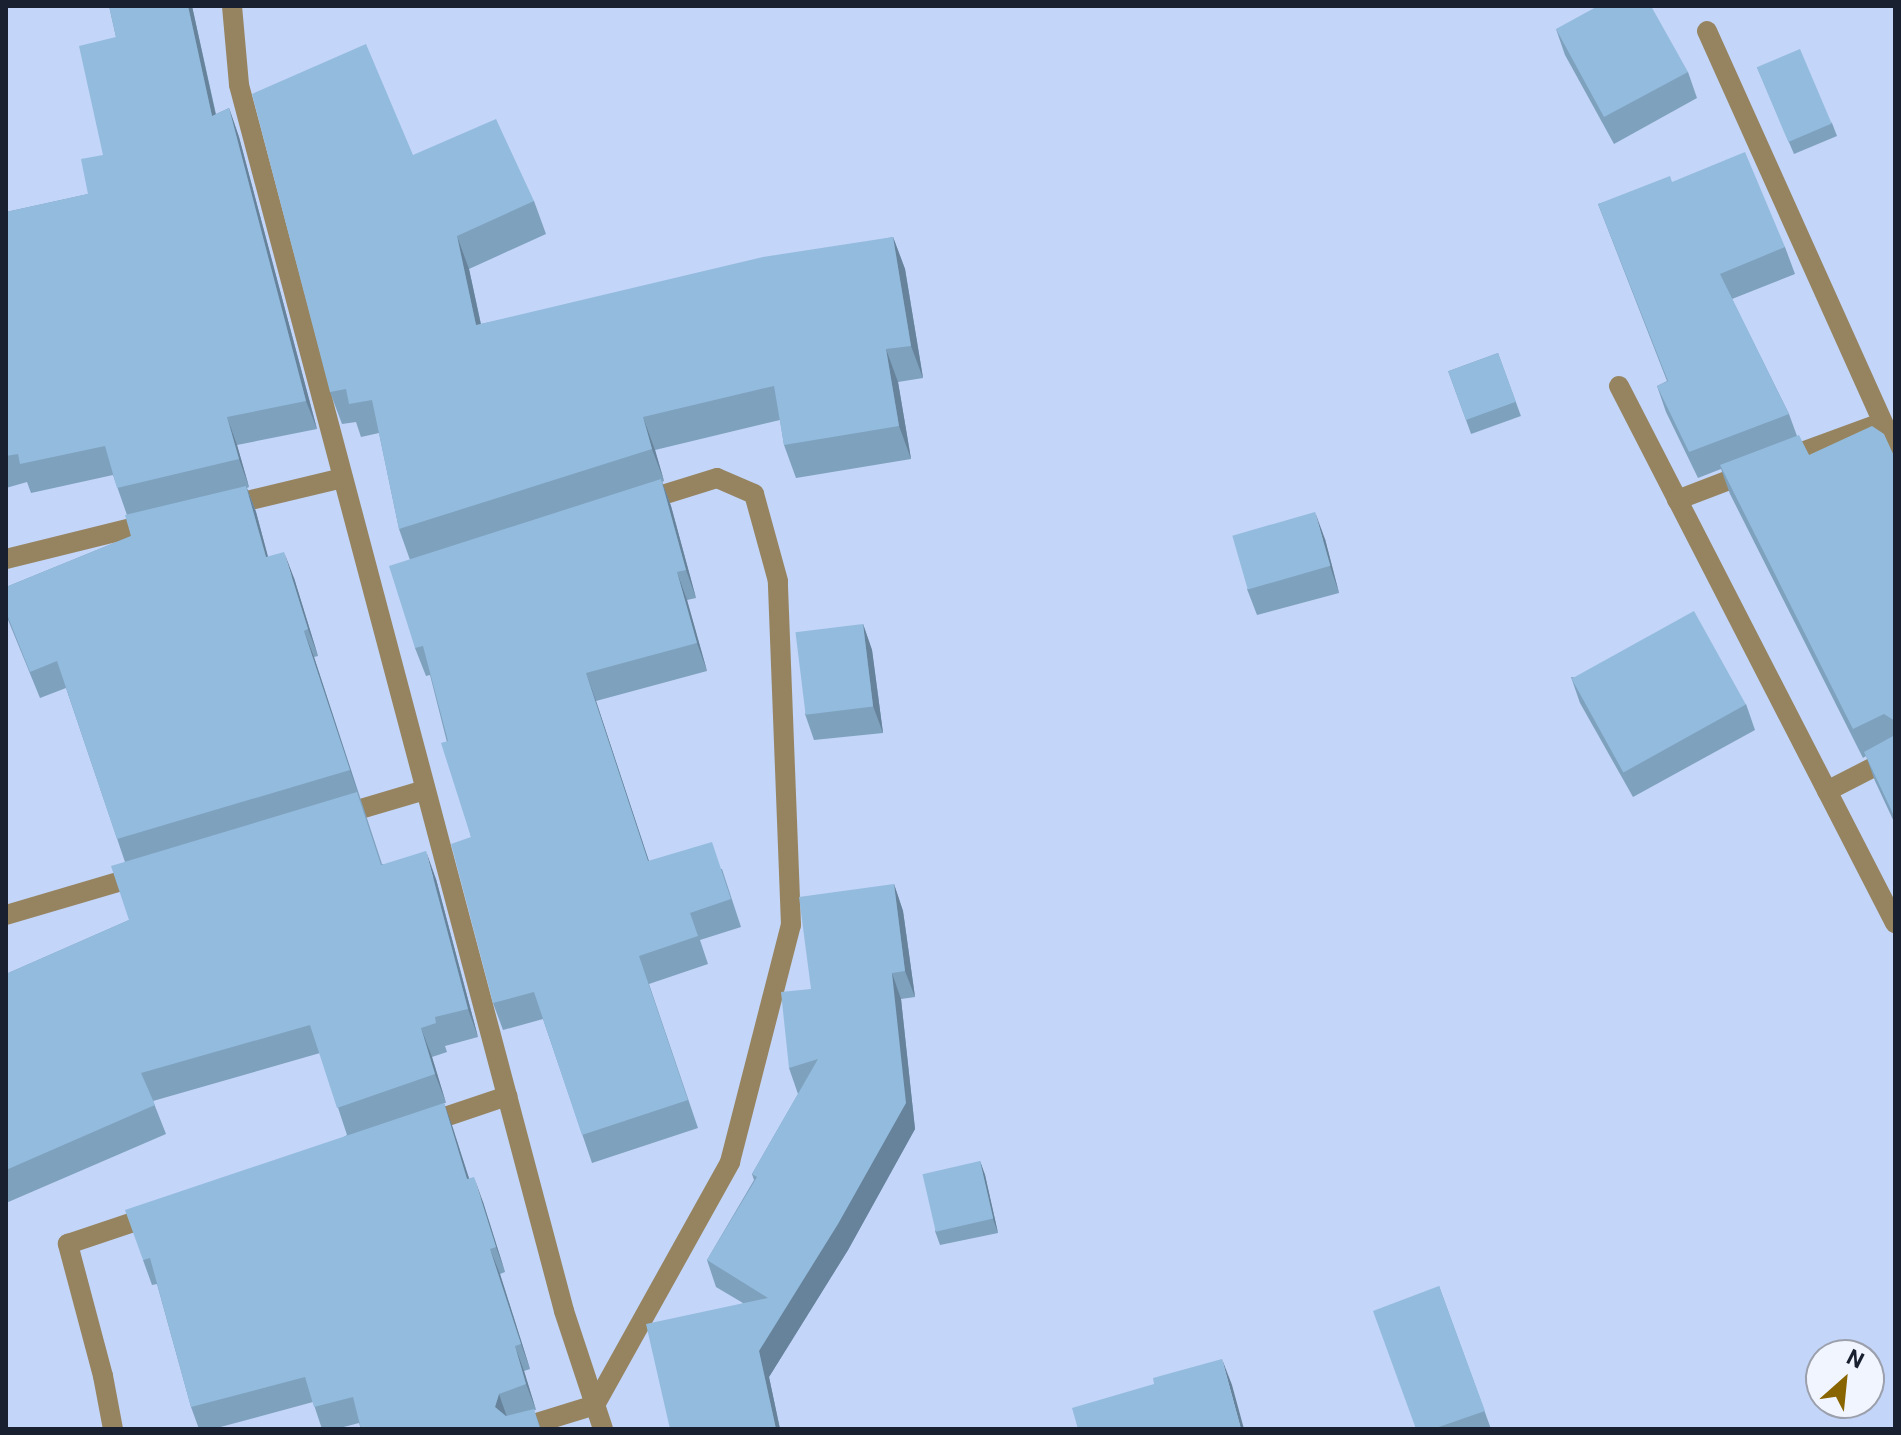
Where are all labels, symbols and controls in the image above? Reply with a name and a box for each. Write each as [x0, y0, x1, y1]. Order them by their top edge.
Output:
north arrow [1805, 1339, 1885, 1419]
text: N [1843, 1344, 1868, 1374]

